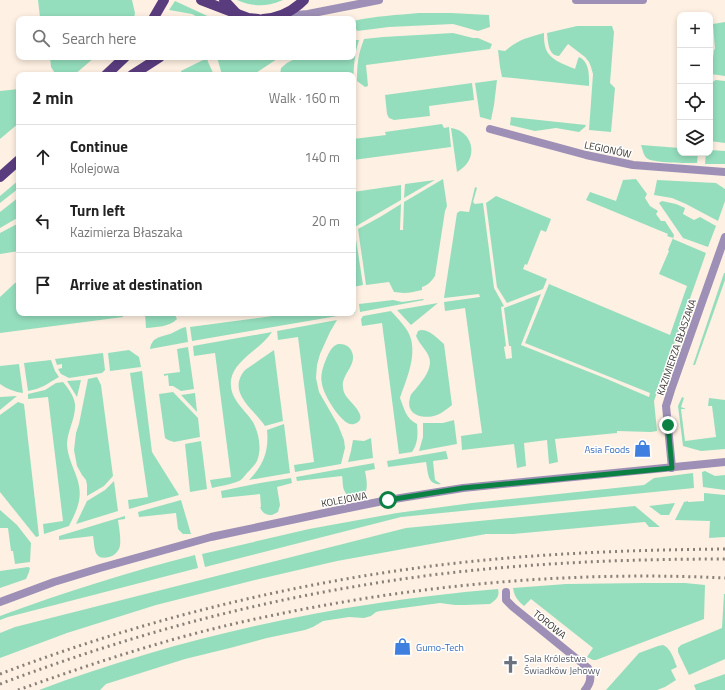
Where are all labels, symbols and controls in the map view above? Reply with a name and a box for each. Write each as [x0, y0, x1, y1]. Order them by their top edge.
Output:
map controls [677, 12, 713, 156]
button: + [677, 12, 713, 48]
search box [16, 16, 356, 60]
icon: search [30, 27, 52, 49]
text: Search here [62, 27, 136, 50]
button: − [677, 48, 713, 84]
button: locate [677, 84, 713, 120]
text: 2 min [32, 85, 73, 111]
text: Walk · 160 m [269, 88, 340, 108]
button: layers [677, 120, 713, 156]
text: Continue [70, 135, 128, 158]
street label: LEGIONÓW [583, 137, 633, 162]
icon: ahead [32, 146, 54, 168]
text: 140 m [304, 147, 340, 167]
text: Kolejowa [70, 158, 120, 178]
text: Turn left [70, 199, 125, 222]
icon: left [32, 210, 54, 232]
text: 20 m [312, 211, 340, 231]
text: Kazimierza Błaszaka [70, 222, 182, 242]
text: Arrive at destination [70, 273, 203, 296]
icon: arrive [32, 274, 54, 296]
street label: KAZIMIERZA BŁASZAKA [653, 297, 700, 397]
route end [659, 416, 677, 434]
shop icon: Asia Foods [633, 439, 653, 459]
place label: Asia Foods [584, 442, 630, 457]
street label: KOLEJOWA [320, 488, 368, 511]
route start [379, 491, 397, 509]
street label: TOROWA [530, 606, 570, 643]
shop icon: Gumo-Tech [393, 637, 413, 657]
place label: Gumo-Tech [416, 640, 464, 655]
place label: Sala Królestwa Świadków Jehowy [524, 651, 600, 678]
church icon: Sala Królestwa Świadków Jehowy [501, 654, 521, 674]

